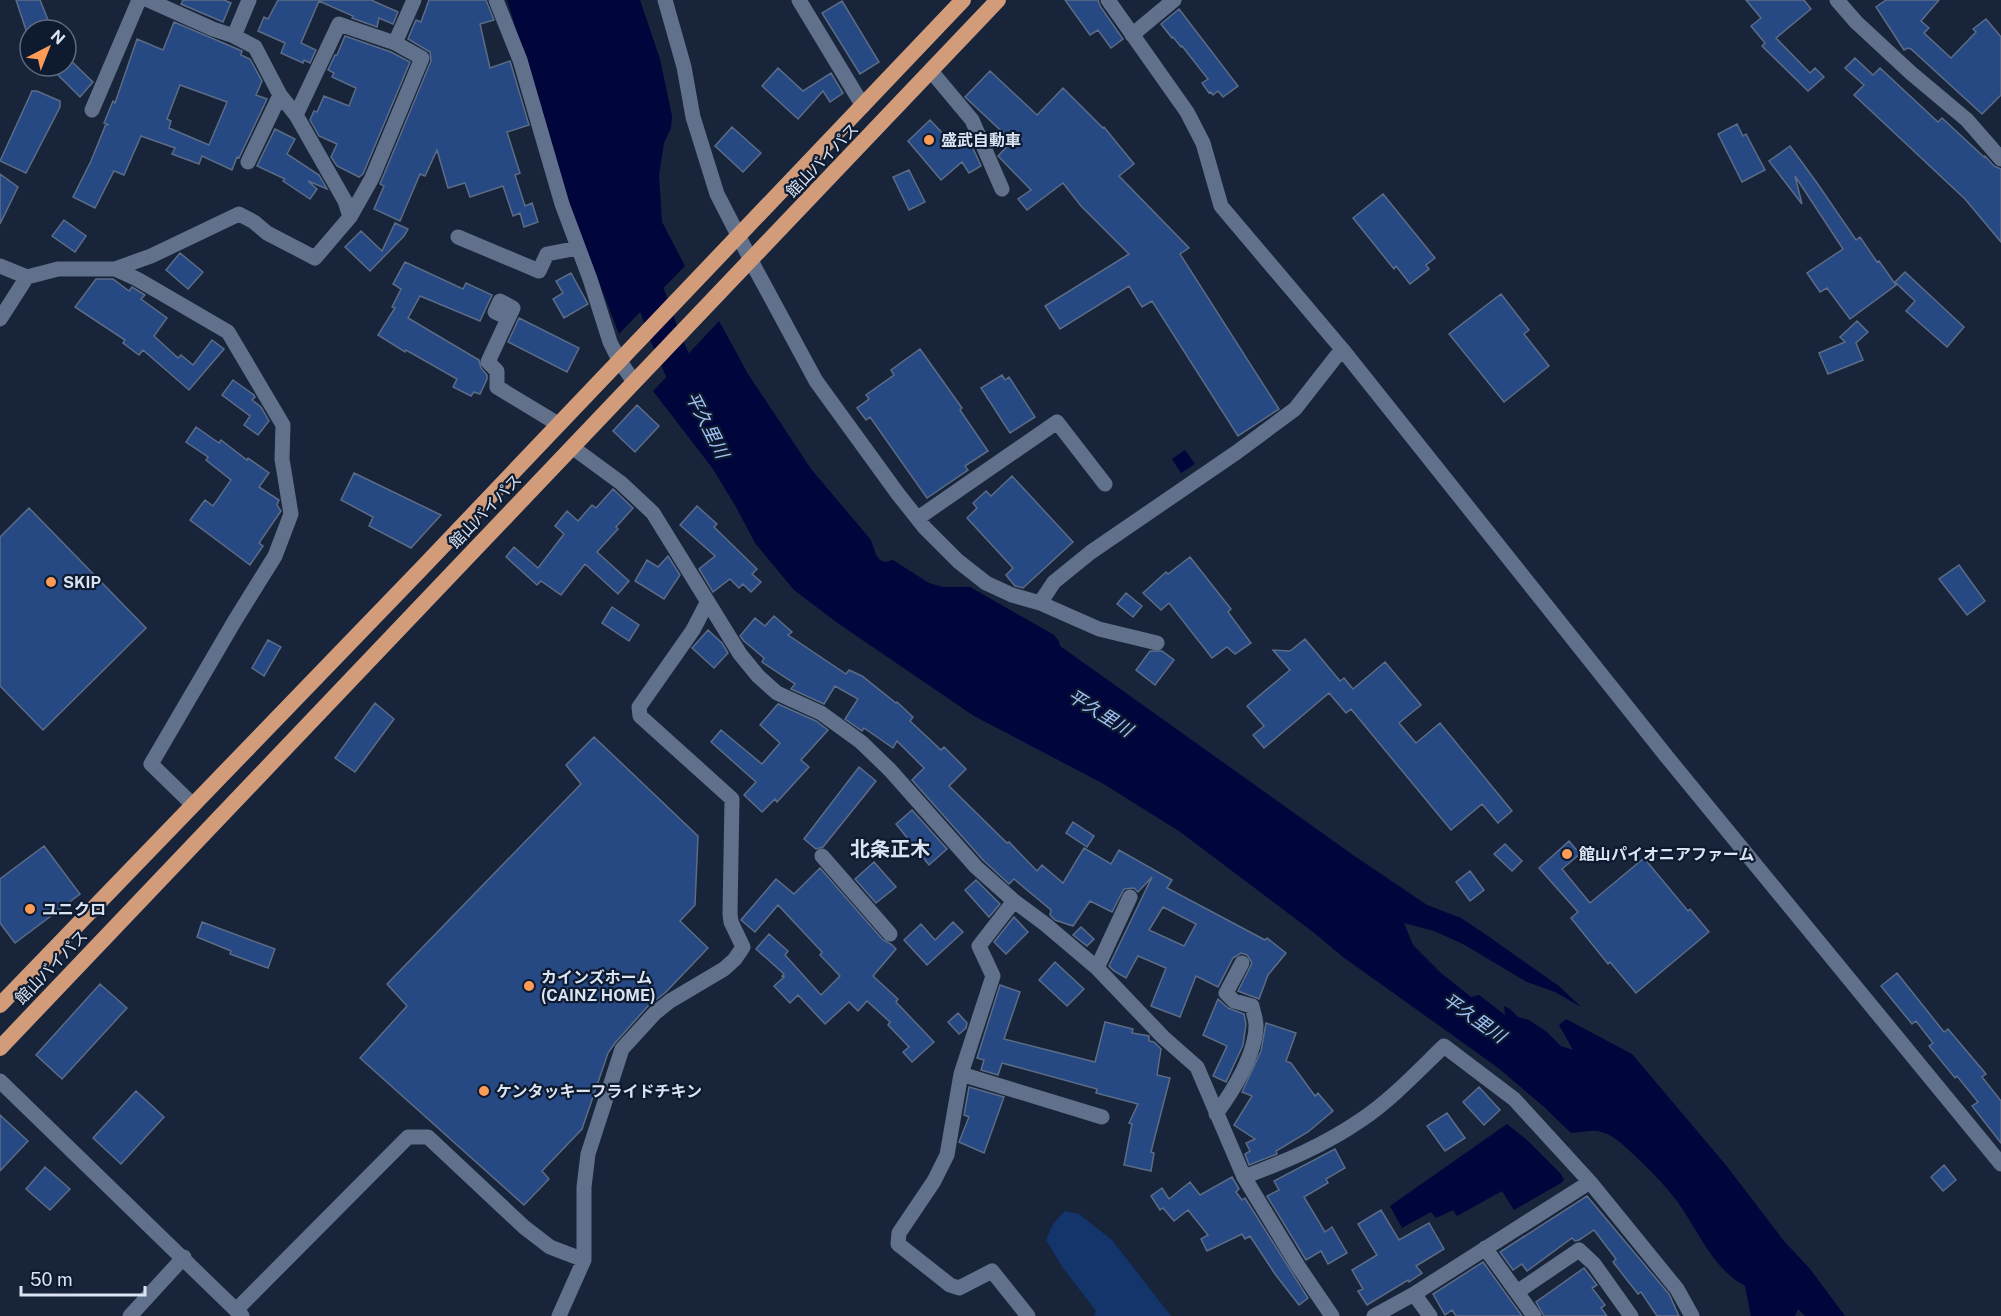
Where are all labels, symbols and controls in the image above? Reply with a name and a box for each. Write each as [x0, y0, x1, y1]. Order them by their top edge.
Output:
north arrow [18, 18, 78, 78]
text: N [47, 26, 69, 48]
street label: 館山バイパス [782, 119, 862, 201]
place label: 盛武自動車 [941, 131, 1021, 150]
marker: 盛武自動車 [922, 133, 936, 147]
water label: 平久里川 [682, 388, 734, 463]
street label: 館山バイパス [445, 470, 525, 552]
place label: SKIP [63, 573, 101, 592]
marker: SKIP [44, 575, 58, 589]
water label: 平久里川 [1064, 685, 1138, 742]
district label: 北条正木 [850, 837, 930, 861]
place label: 館山パイオニアファーム [1579, 845, 1755, 864]
marker: 館山パイオニアファーム [1560, 847, 1574, 861]
place label: ユニクロ [42, 900, 106, 919]
marker: ユニクロ [23, 902, 37, 916]
street label: 館山バイパス [11, 926, 91, 1008]
place label: カインズホーム (CAINZ HOME) [541, 968, 656, 1005]
marker: カインズホーム (CAINZ HOME) [522, 979, 536, 993]
water label: 平久里川 [1439, 988, 1511, 1048]
place label: ケンタッキーフライドチキン [496, 1082, 702, 1101]
marker: ケンタッキーフライドチキン [477, 1084, 491, 1098]
scale bar [21, 1259, 146, 1297]
text: 50 m [30, 1269, 73, 1290]

